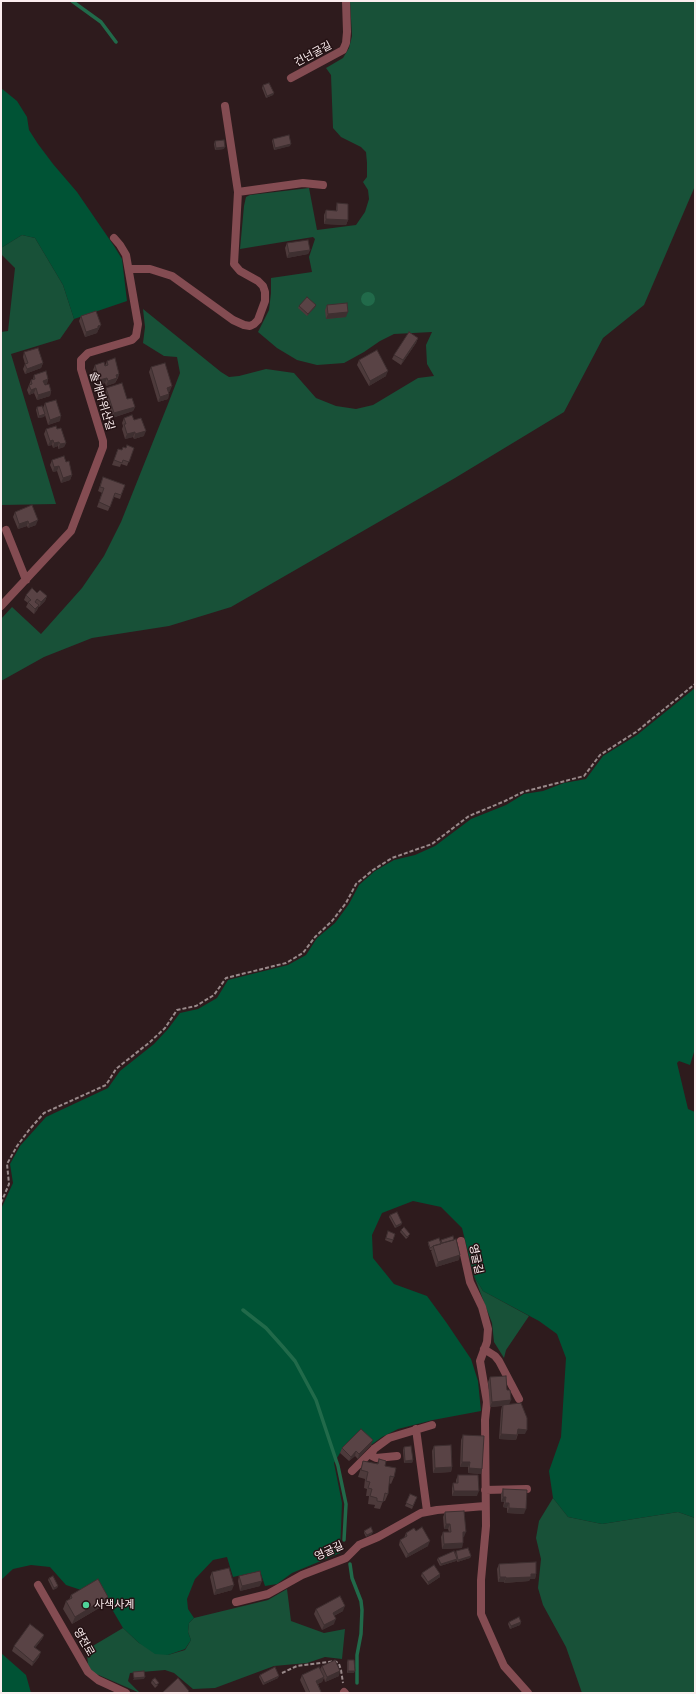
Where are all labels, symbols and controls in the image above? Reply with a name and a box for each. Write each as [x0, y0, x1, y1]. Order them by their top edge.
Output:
street label: 건넌굴길 [292, 39, 334, 69]
street label: 솔개바위산길 [87, 370, 117, 432]
street label: 영굴길 [466, 1243, 486, 1275]
street label: 영굴길 [312, 1539, 346, 1563]
place label: 사색사계 [94, 1598, 134, 1612]
marker: 사색사계 [81, 1600, 91, 1610]
street label: 영전로 [71, 1626, 97, 1658]

